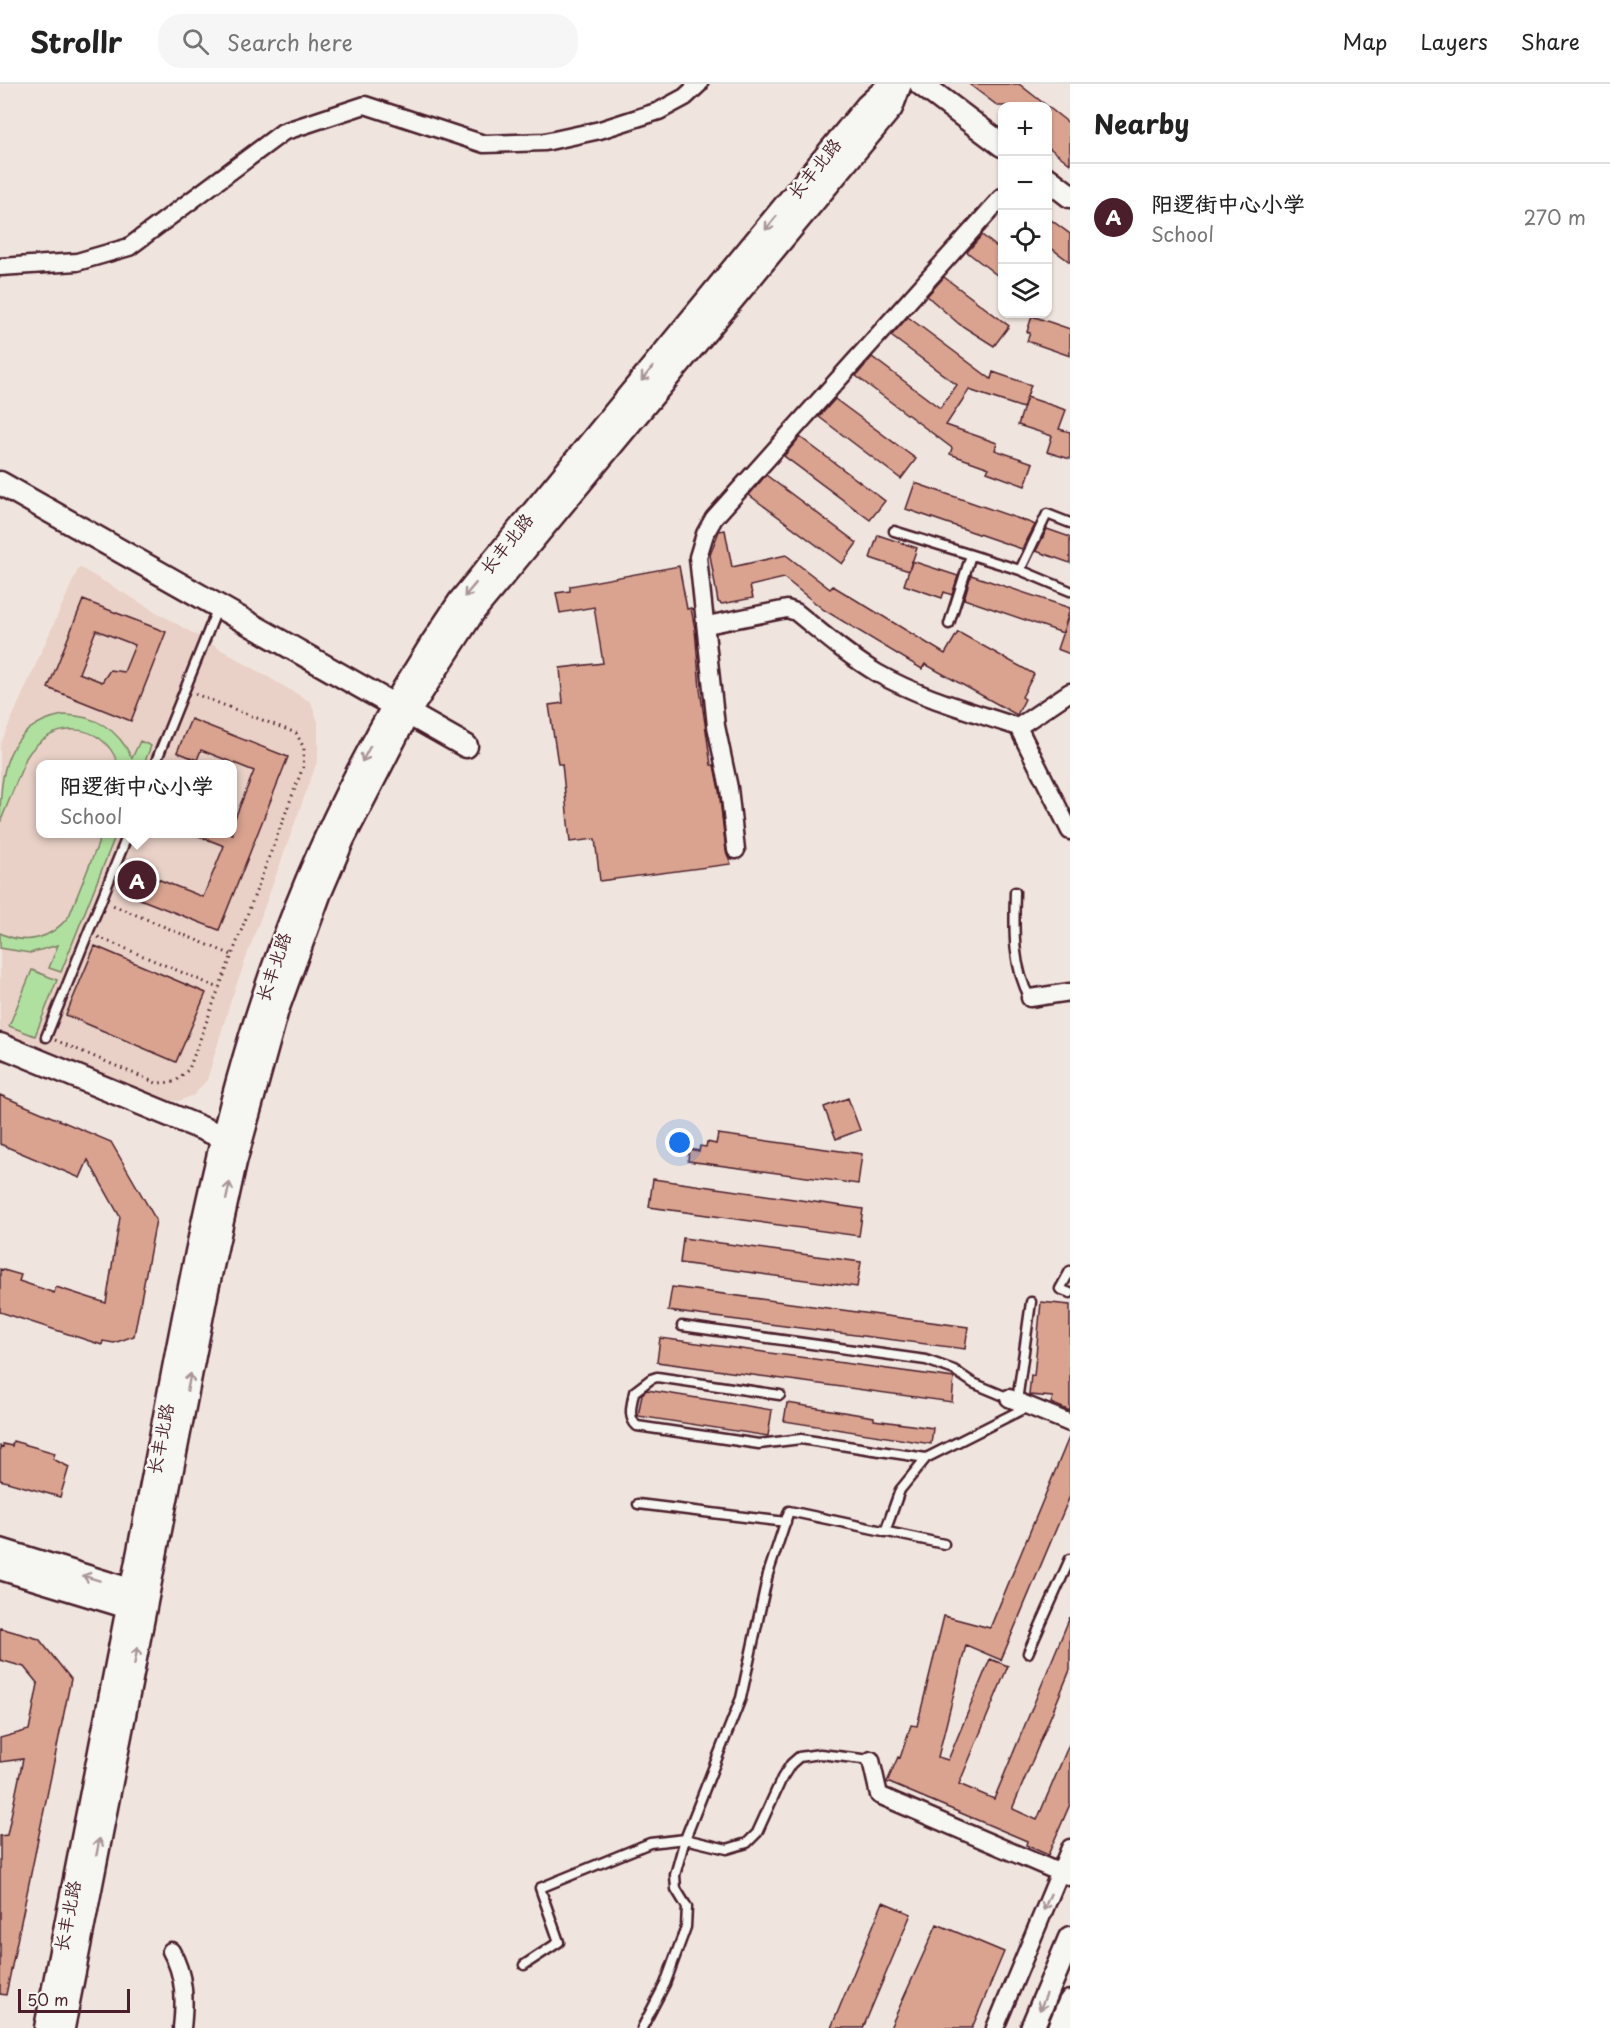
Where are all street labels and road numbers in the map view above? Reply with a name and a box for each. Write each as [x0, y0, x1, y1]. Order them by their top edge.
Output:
street label: 长丰北路 [781, 132, 847, 205]
street label: 长丰北路 [473, 507, 539, 580]
street label: 长丰北路 [248, 928, 297, 1005]
street label: 长丰北路 [139, 1401, 180, 1477]
street label: 长丰北路 [46, 1878, 87, 1954]

